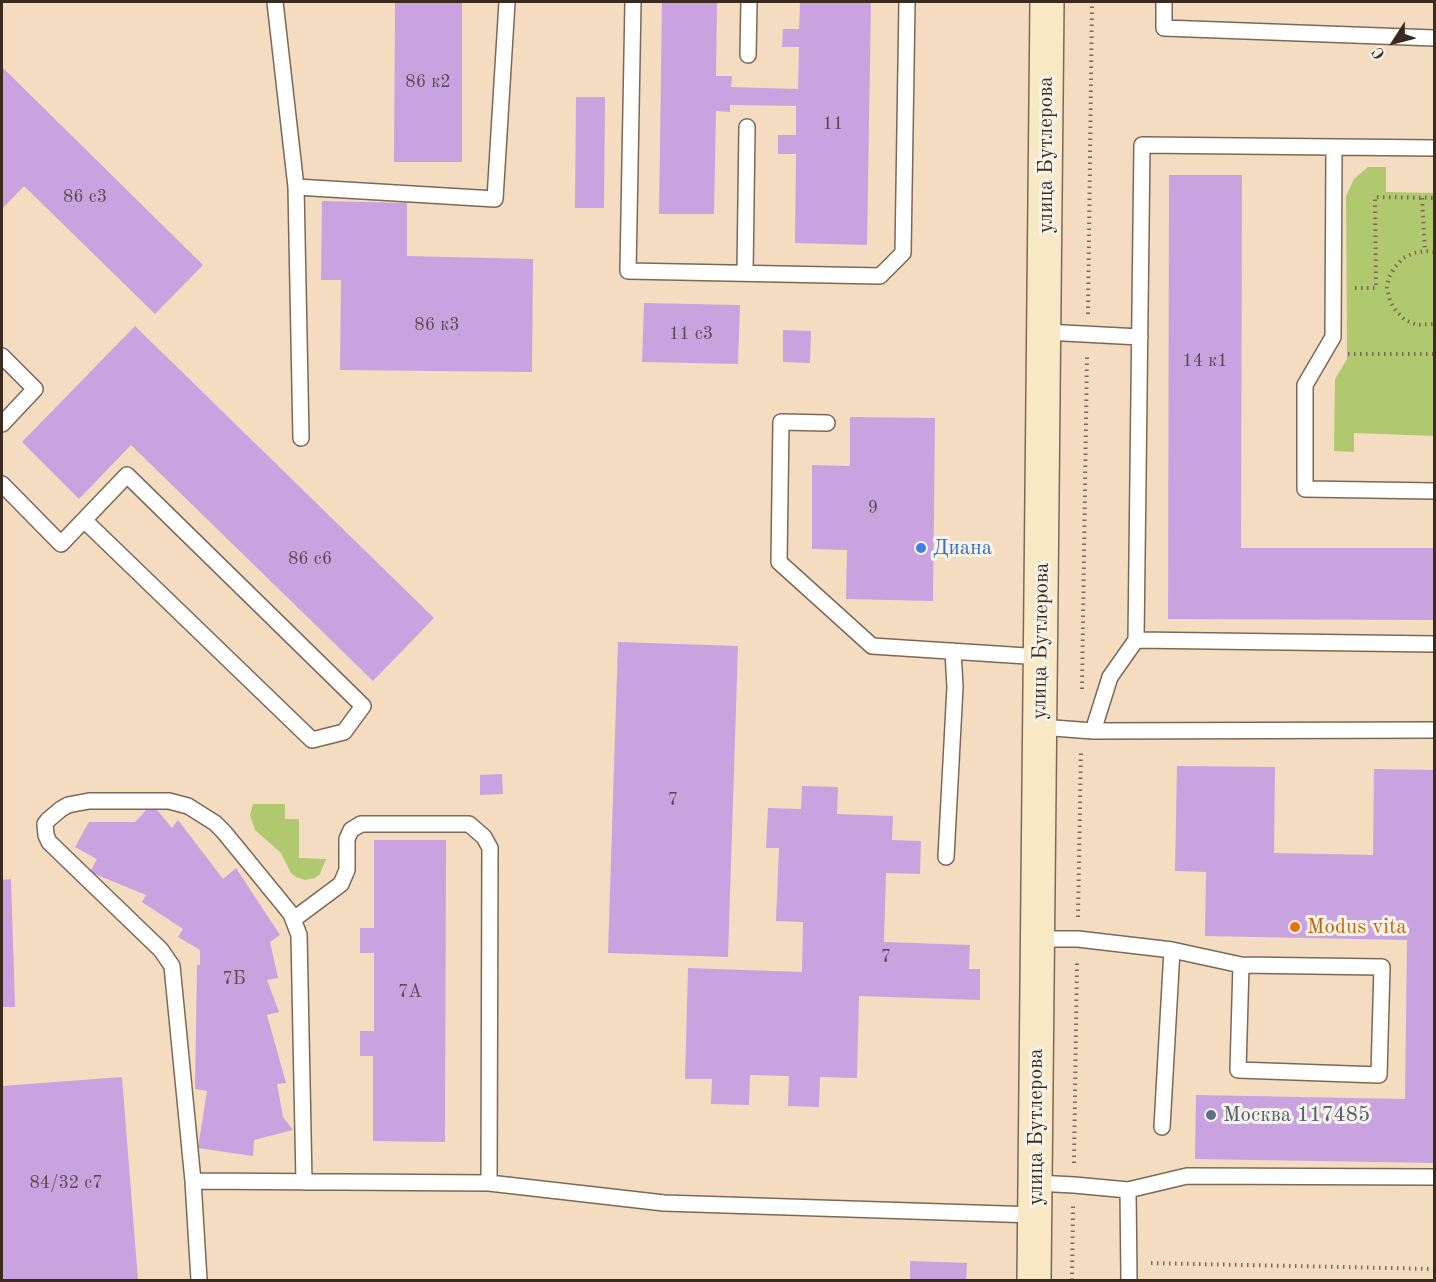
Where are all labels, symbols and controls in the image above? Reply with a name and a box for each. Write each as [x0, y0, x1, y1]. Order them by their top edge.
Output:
north arrow [1364, 12, 1424, 72]
text: С [1370, 44, 1389, 62]
house number: 86 к2 [405, 71, 451, 93]
street label: улица Бутлерова [1033, 76, 1059, 234]
house number: 11 [823, 113, 843, 135]
house number: 86 с3 [63, 186, 107, 208]
house number: 86 к3 [414, 314, 460, 336]
house number: 11 с3 [669, 323, 713, 345]
house number: 14 к1 [1182, 350, 1228, 372]
house number: 9 [868, 497, 878, 519]
place label: Диана [933, 535, 992, 561]
marker: Диана [914, 541, 928, 555]
house number: 86 с6 [288, 548, 332, 570]
street label: улица Бутлерова [1027, 562, 1055, 720]
house number: 7 [668, 789, 678, 811]
place label: Modus vita [1307, 914, 1407, 940]
marker: Modus vita [1288, 920, 1302, 934]
house number: 7 [881, 946, 891, 968]
house number: 7Б [222, 968, 246, 990]
house number: 7А [398, 981, 422, 1003]
street label: улица Бутлерова [1023, 1048, 1049, 1206]
place label: Москва 117485 [1223, 1102, 1370, 1128]
marker: Москва 117485 [1204, 1108, 1218, 1122]
house number: 84/32 с7 [29, 1172, 103, 1194]

